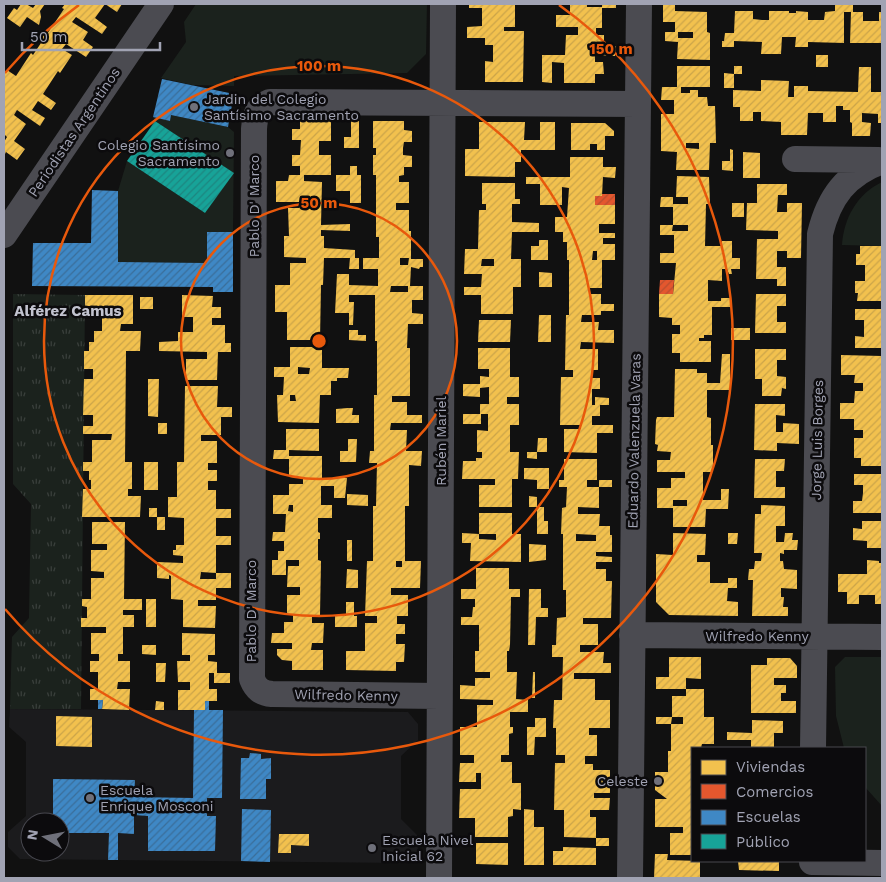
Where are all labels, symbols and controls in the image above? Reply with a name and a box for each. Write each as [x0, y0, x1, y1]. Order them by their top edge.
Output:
scale bar [22, 20, 160, 52]
text: 50 m [30, 28, 67, 46]
text: 150 m [589, 40, 633, 58]
text: 100 m [297, 57, 341, 75]
street label: Periodistas Argentinos [25, 64, 123, 200]
place label: Jardin del Colegio Santísimo Sacramento [204, 91, 359, 123]
marker: Jardin del Colegio Santísimo Sacramento [188, 101, 200, 113]
place label: Colegio Santísimo Sacramento [98, 137, 220, 169]
marker: Colegio Santísimo Sacramento [224, 147, 236, 159]
street label: Pablo D' Marco [246, 155, 262, 257]
text: 50 m [301, 194, 337, 212]
district label: Alférez Camus [14, 302, 122, 320]
centre of rings [310, 332, 328, 350]
street label: Eduardo Valenzuela Varas [624, 353, 644, 529]
street label: Jorge Luis Borges [808, 380, 826, 500]
street label: Rubén Mariel [433, 395, 449, 486]
street label: Pablo D' Marco [243, 560, 259, 662]
street label: Wilfredo Kenny [705, 628, 810, 644]
street label: Wilfredo Kenny [294, 686, 399, 704]
legend [691, 747, 866, 862]
text: Viviendas [736, 758, 805, 776]
place label: Celeste [597, 773, 648, 789]
marker: Celeste [652, 775, 664, 787]
place label: Escuela Enrique Mosconi [100, 782, 214, 814]
text: Comercios [736, 783, 814, 801]
marker: Escuela Enrique Mosconi [84, 792, 96, 804]
text: Escuelas [736, 808, 801, 826]
north arrow [20, 812, 70, 862]
text: N [23, 828, 41, 841]
place label: Escuela Nivel Inicial 62 [382, 832, 474, 864]
text: Público [736, 833, 790, 851]
marker: Escuela Nivel Inicial 62 [366, 842, 378, 854]

